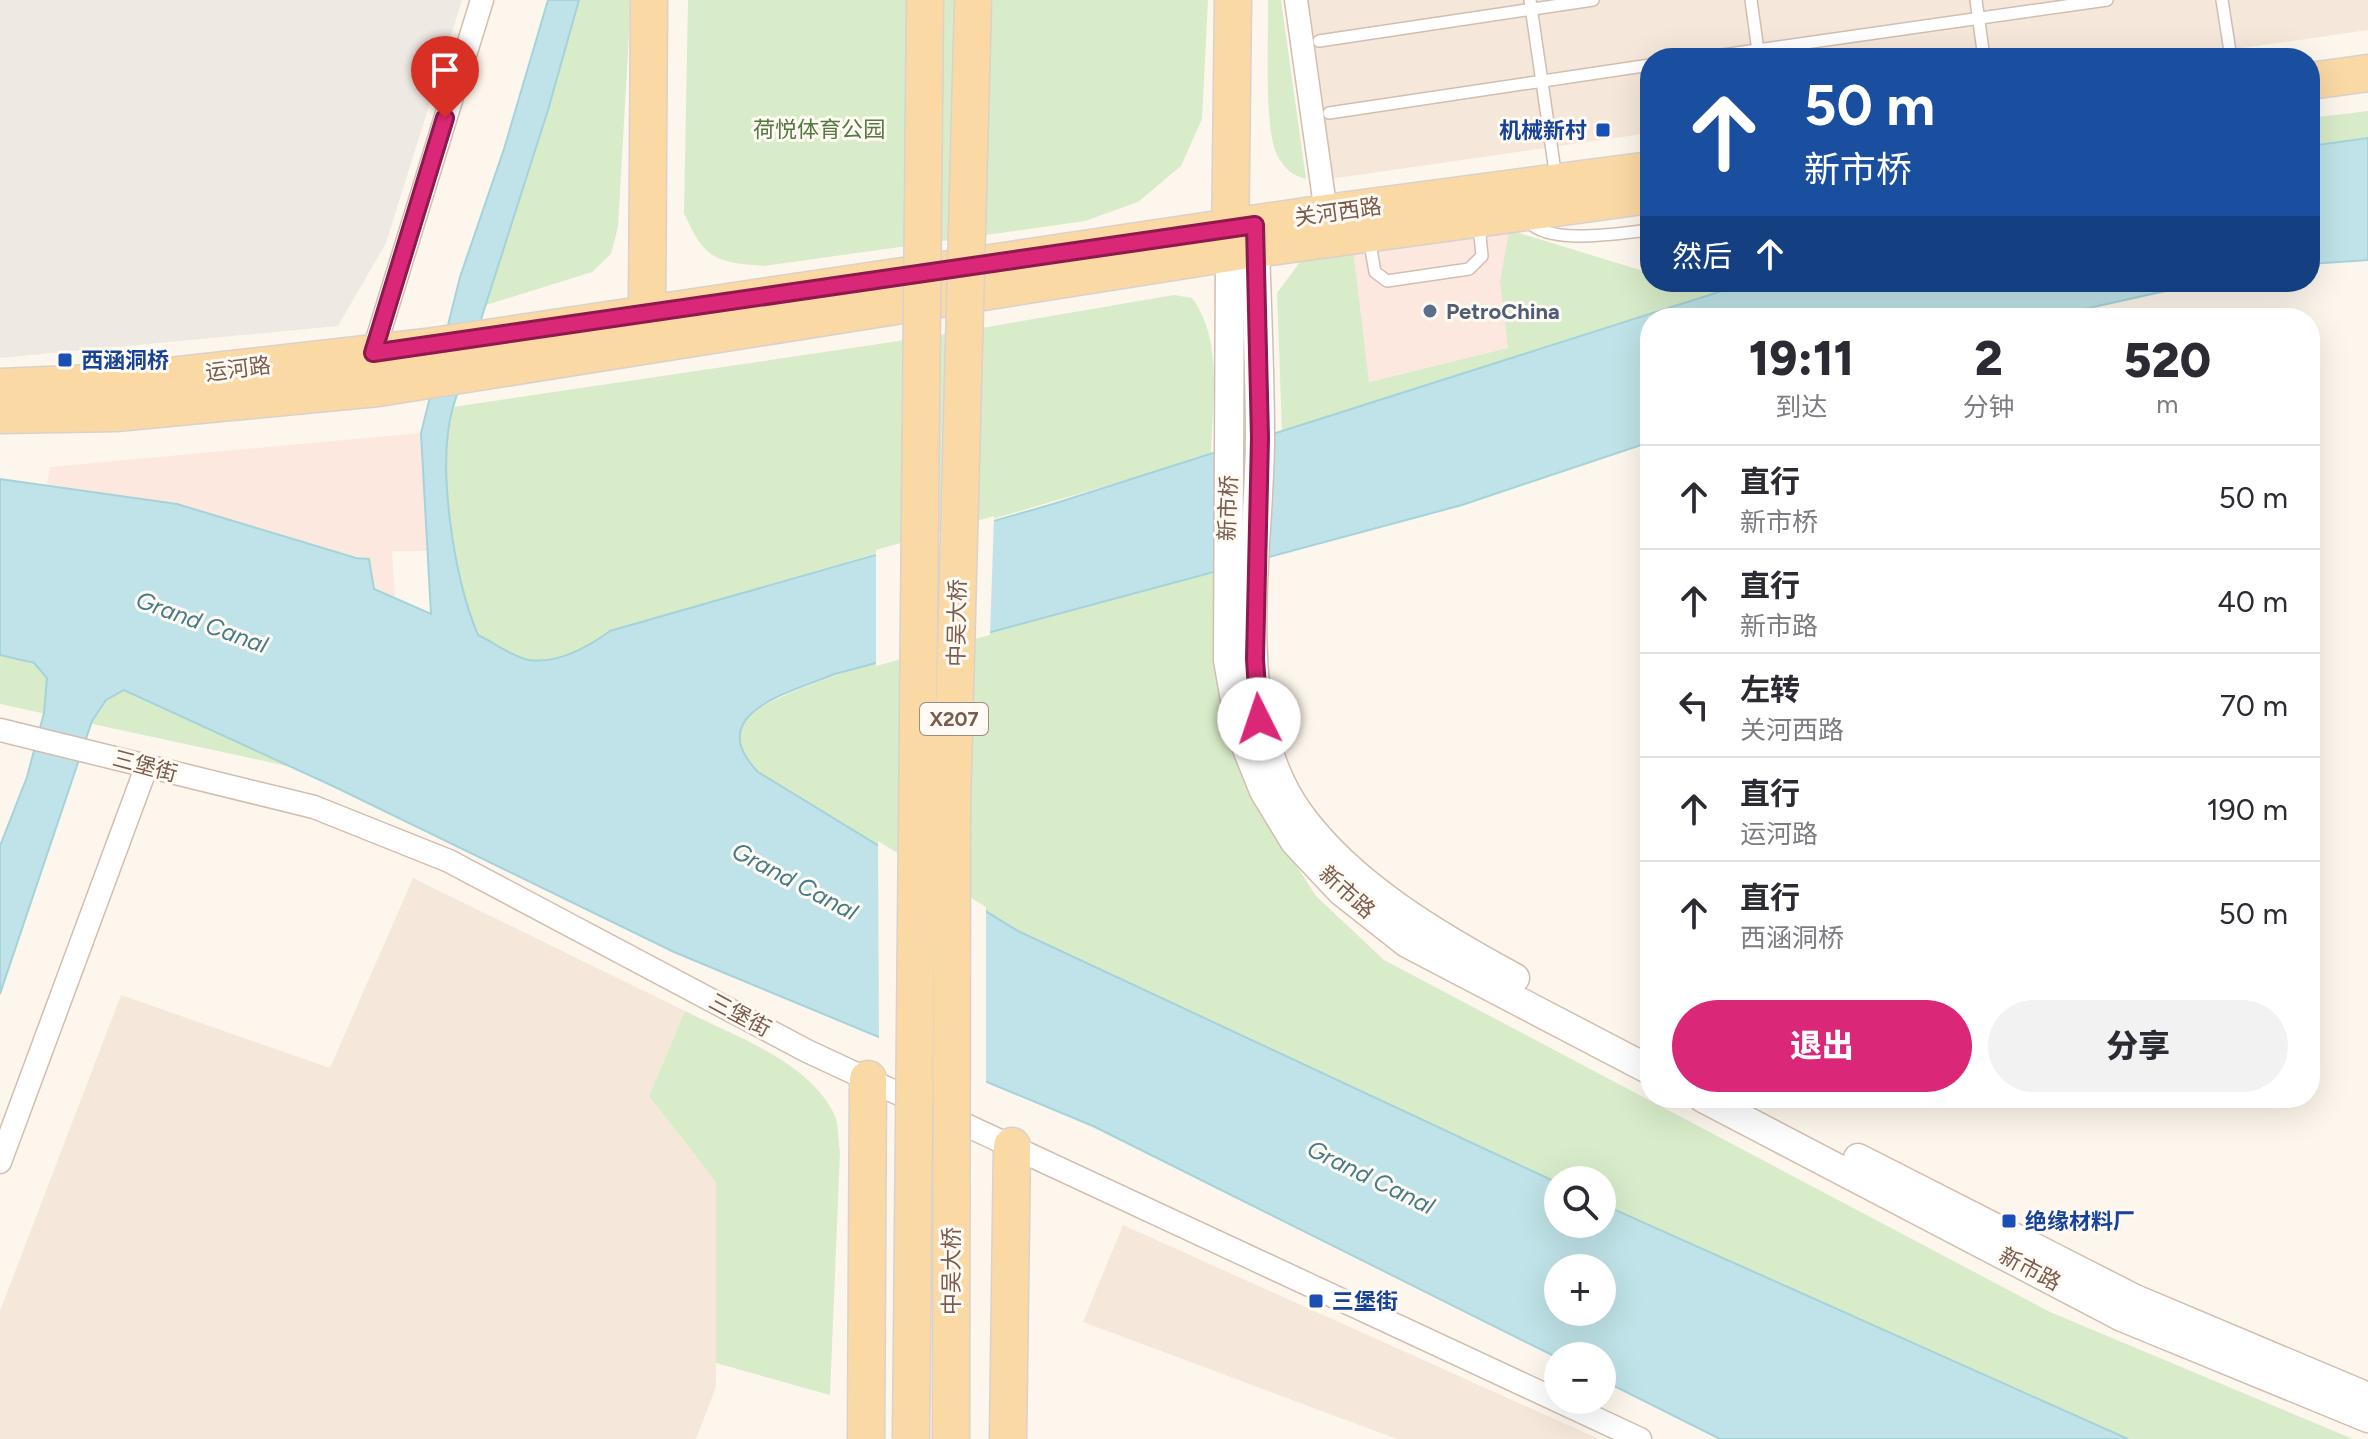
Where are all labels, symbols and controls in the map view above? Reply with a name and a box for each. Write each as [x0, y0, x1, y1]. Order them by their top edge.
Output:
pin [411, 36, 479, 118]
icon: arrive [423, 48, 467, 92]
text: 50 m [1804, 72, 1935, 139]
icon: ahead [1672, 80, 1776, 184]
park label: 荷悦体育公园 [753, 116, 885, 143]
place label: 机械新村 [1499, 117, 1587, 144]
marker: 机械新村 [1594, 121, 1612, 139]
text: 新市桥 [1804, 148, 1912, 191]
street label: 关河西路 [1293, 193, 1383, 231]
icon: ahead [1748, 232, 1792, 276]
text: 然后 [1672, 238, 1732, 275]
place label: PetroChina [1446, 298, 1560, 325]
marker: PetroChina [1421, 302, 1439, 320]
text: 19:11 [1749, 329, 1854, 387]
text: 2 [1975, 329, 2003, 387]
text: 520 [2124, 331, 2211, 389]
place label: 西涵洞桥 [81, 347, 169, 374]
marker: 西涵洞桥 [56, 351, 74, 369]
street label: 运河路 [204, 352, 272, 386]
text: m [2156, 388, 2178, 420]
text: 到达 [1775, 391, 1827, 423]
text: 分钟 [1963, 391, 2015, 423]
text: 直行 [1740, 463, 1800, 500]
street label: 新市桥 [1213, 475, 1243, 541]
icon: ahead [1672, 475, 1716, 519]
text: 50 m [2219, 479, 2288, 516]
text: 新市桥 [1740, 506, 1818, 538]
text: 直行 [1740, 567, 1800, 604]
street label: 中吴大桥 [943, 579, 971, 667]
icon: ahead [1672, 579, 1716, 623]
text: 40 m [2217, 583, 2288, 620]
water label: Grand Canal [132, 585, 272, 659]
text: 新市路 [1740, 610, 1818, 642]
text: 左转 [1740, 671, 1800, 708]
position arrow [1217, 677, 1301, 761]
icon: left [1672, 683, 1716, 727]
text: 70 m [2220, 687, 2288, 724]
road number: X207 [920, 703, 988, 735]
text: 关河西路 [1740, 714, 1844, 746]
street label: 三堡街 [110, 744, 180, 788]
text: 直行 [1740, 775, 1800, 812]
icon: ahead [1672, 787, 1716, 831]
text: 190 m [2206, 791, 2288, 828]
text: 运河路 [1740, 818, 1818, 850]
water label: Grand Canal [727, 836, 863, 927]
street label: 新市路 [1313, 860, 1381, 924]
text: 直行 [1740, 879, 1800, 916]
icon: ahead [1672, 891, 1716, 935]
text: 50 m [2219, 895, 2288, 932]
text: 西涵洞桥 [1740, 922, 1844, 954]
street label: 三堡街 [705, 988, 775, 1042]
button: 退出 [1672, 1000, 1972, 1092]
button: 分享 [1988, 1000, 2288, 1092]
water label: Grand Canal [1303, 1134, 1440, 1221]
map controls [1544, 1166, 1616, 1414]
button: search [1544, 1166, 1616, 1238]
place label: 绝缘材料厂 [2025, 1208, 2135, 1235]
marker: 绝缘材料厂 [2000, 1212, 2018, 1230]
street label: 中吴大桥 [938, 1227, 965, 1315]
street label: 新市路 [1995, 1242, 2065, 1296]
button: + [1544, 1254, 1616, 1326]
place label: 三堡街 [1332, 1288, 1398, 1315]
marker: 三堡街 [1307, 1292, 1325, 1310]
button: − [1544, 1342, 1616, 1414]

